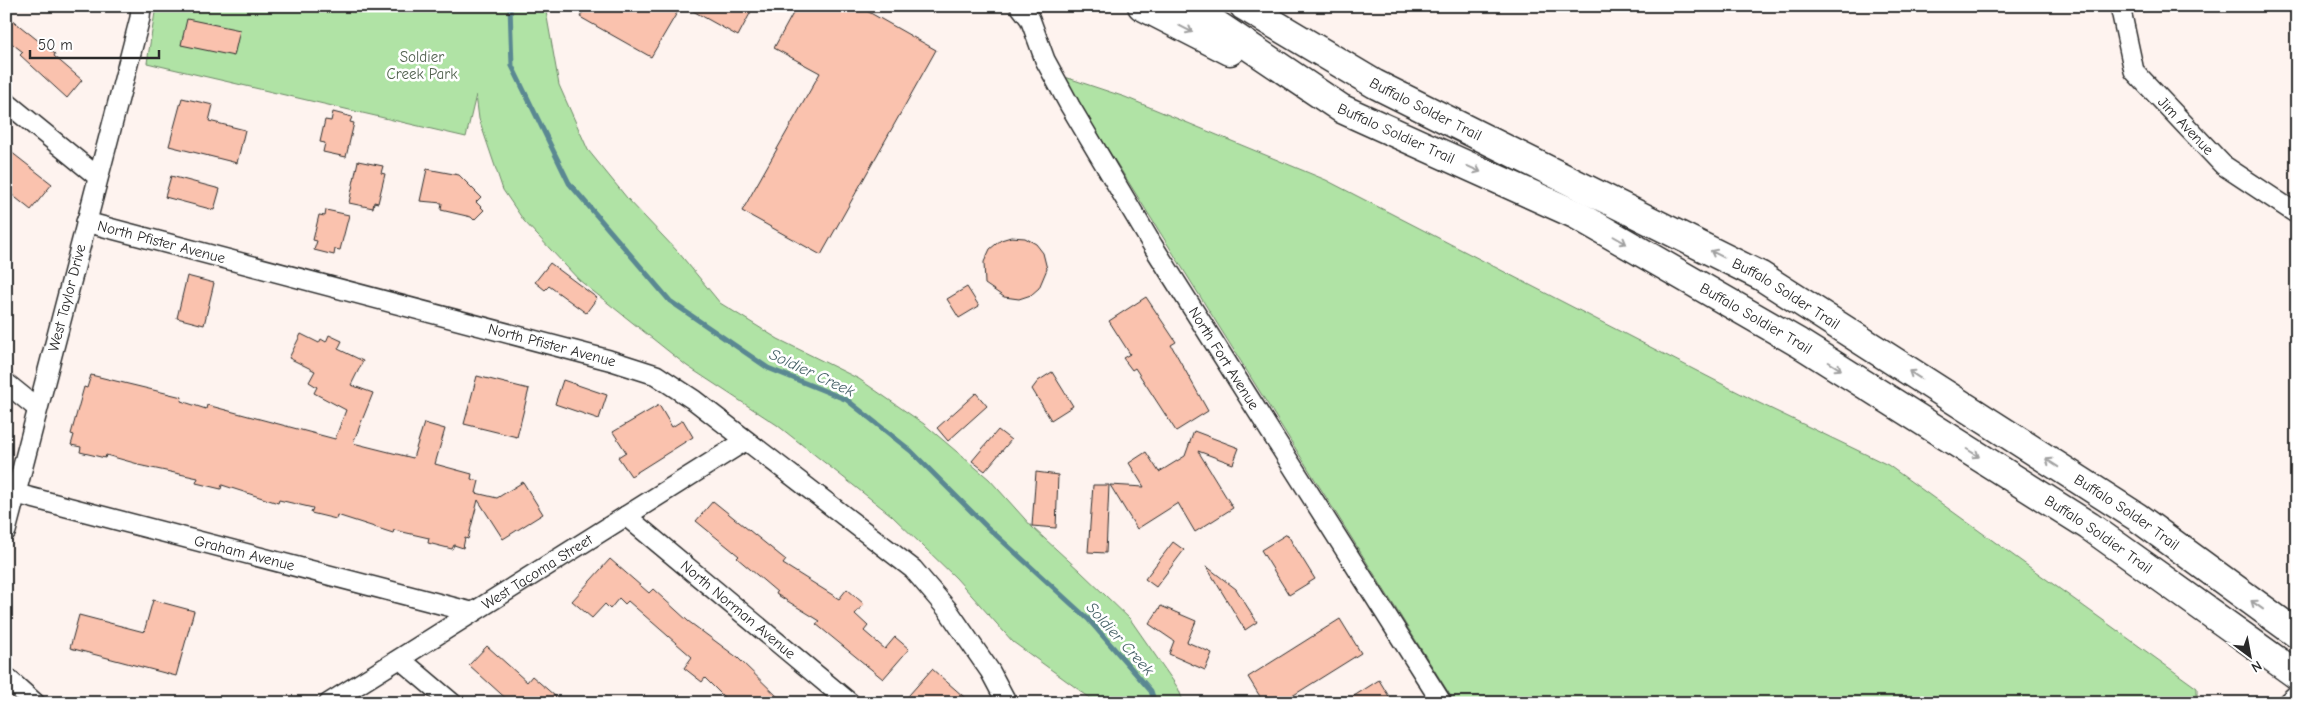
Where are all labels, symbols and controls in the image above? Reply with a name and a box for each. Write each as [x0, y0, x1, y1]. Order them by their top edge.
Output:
one-way arrow [1178, 25, 1193, 34]
scale bar [30, 28, 159, 60]
text: 50 m [38, 36, 73, 54]
park label: Soldier Creek Park [387, 48, 458, 83]
street label: Buffalo Solder Trail [1366, 74, 1485, 145]
street label: Jim Avenue [2154, 93, 2218, 159]
street label: Buffalo Soldier Trail [1335, 99, 1458, 168]
one-way arrow [1466, 164, 1481, 174]
street label: North Pfister Avenue [96, 216, 228, 267]
one-way arrow [1612, 235, 1626, 245]
street label: West Taylor Drive [44, 242, 90, 354]
one-way arrow [1710, 249, 1725, 258]
street label: Buffalo Solder Trail [1729, 254, 1843, 333]
street label: Buffalo Soldier Trail [1697, 279, 1815, 358]
street label: North Fort Avenue [1185, 304, 1263, 413]
street label: North Pfister Avenue [486, 320, 619, 371]
water label: Soldier Creek [766, 345, 858, 401]
one-way arrow [1828, 362, 1842, 372]
one-way arrow [1909, 370, 1923, 380]
one-way arrow [1966, 447, 1980, 458]
one-way arrow [2046, 457, 2060, 467]
street label: Buffalo Solder Trail [2071, 470, 2183, 554]
street label: Buffalo Soldier Trail [2041, 491, 2156, 577]
street label: West Tacoma Street [479, 530, 596, 613]
street label: Graham Avenue [192, 531, 297, 575]
street label: North Norman Avenue [677, 556, 800, 663]
water label: Soldier Creek [1082, 599, 1158, 679]
one-way arrow [2250, 600, 2264, 610]
north arrow [2226, 632, 2276, 682]
text: N [2248, 657, 2265, 676]

